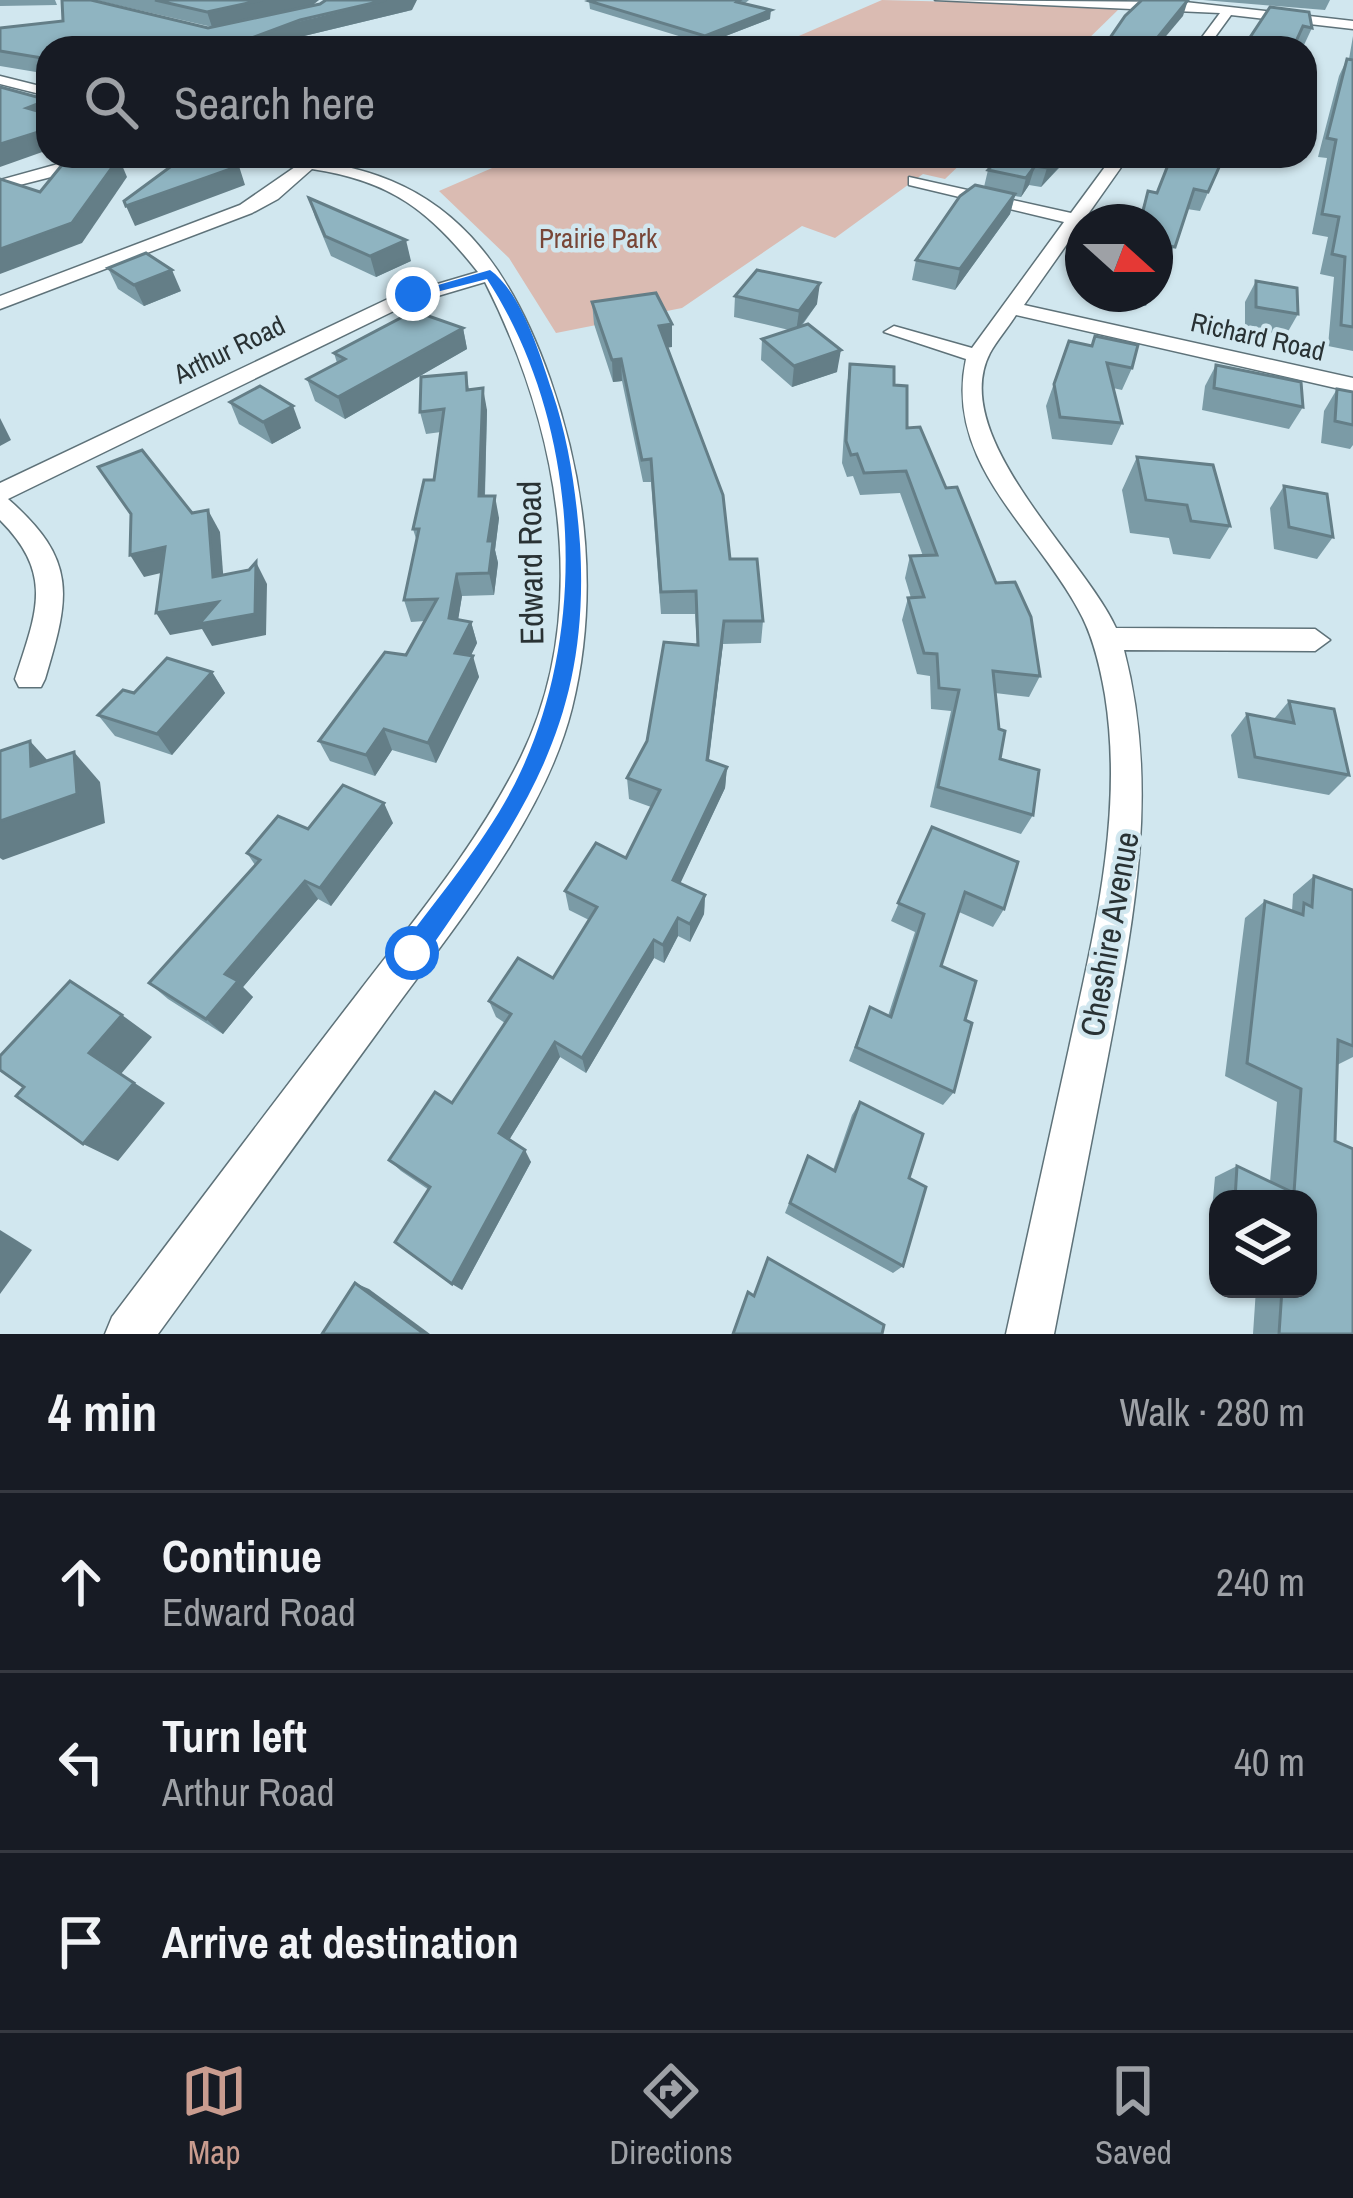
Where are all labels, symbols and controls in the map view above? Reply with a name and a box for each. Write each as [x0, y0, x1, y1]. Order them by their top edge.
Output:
search box [36, 36, 1317, 168]
icon: search [78, 69, 144, 135]
text: Search here [174, 72, 375, 133]
north arrow [1065, 204, 1173, 312]
park label: Prairie Park [539, 220, 658, 256]
route end [386, 267, 440, 321]
street label: Richard Road [1187, 303, 1329, 369]
street label: Arthur Road [167, 307, 291, 392]
street label: Edward Road [507, 481, 553, 645]
street label: Cheshire Avenue [1069, 828, 1149, 1040]
route start [385, 926, 439, 980]
map controls [1209, 1190, 1317, 1298]
button: layers [1209, 1190, 1317, 1298]
text: 4 min [48, 1378, 157, 1447]
text: Walk · 280 m [1120, 1386, 1305, 1438]
text: Continue [162, 1525, 322, 1586]
icon: ahead [48, 1549, 114, 1615]
text: 240 m [1216, 1556, 1305, 1608]
text: Edward Road [162, 1586, 356, 1638]
text: Turn left [162, 1705, 307, 1766]
icon: left [48, 1729, 114, 1795]
text: 40 m [1234, 1736, 1305, 1788]
text: Arthur Road [162, 1766, 334, 1818]
icon: arrive [48, 1909, 114, 1975]
text: Arrive at destination [162, 1911, 519, 1972]
tab: Map [181, 2058, 247, 2174]
tab: Directions [609, 2058, 733, 2174]
tab: Saved [1095, 2058, 1172, 2174]

